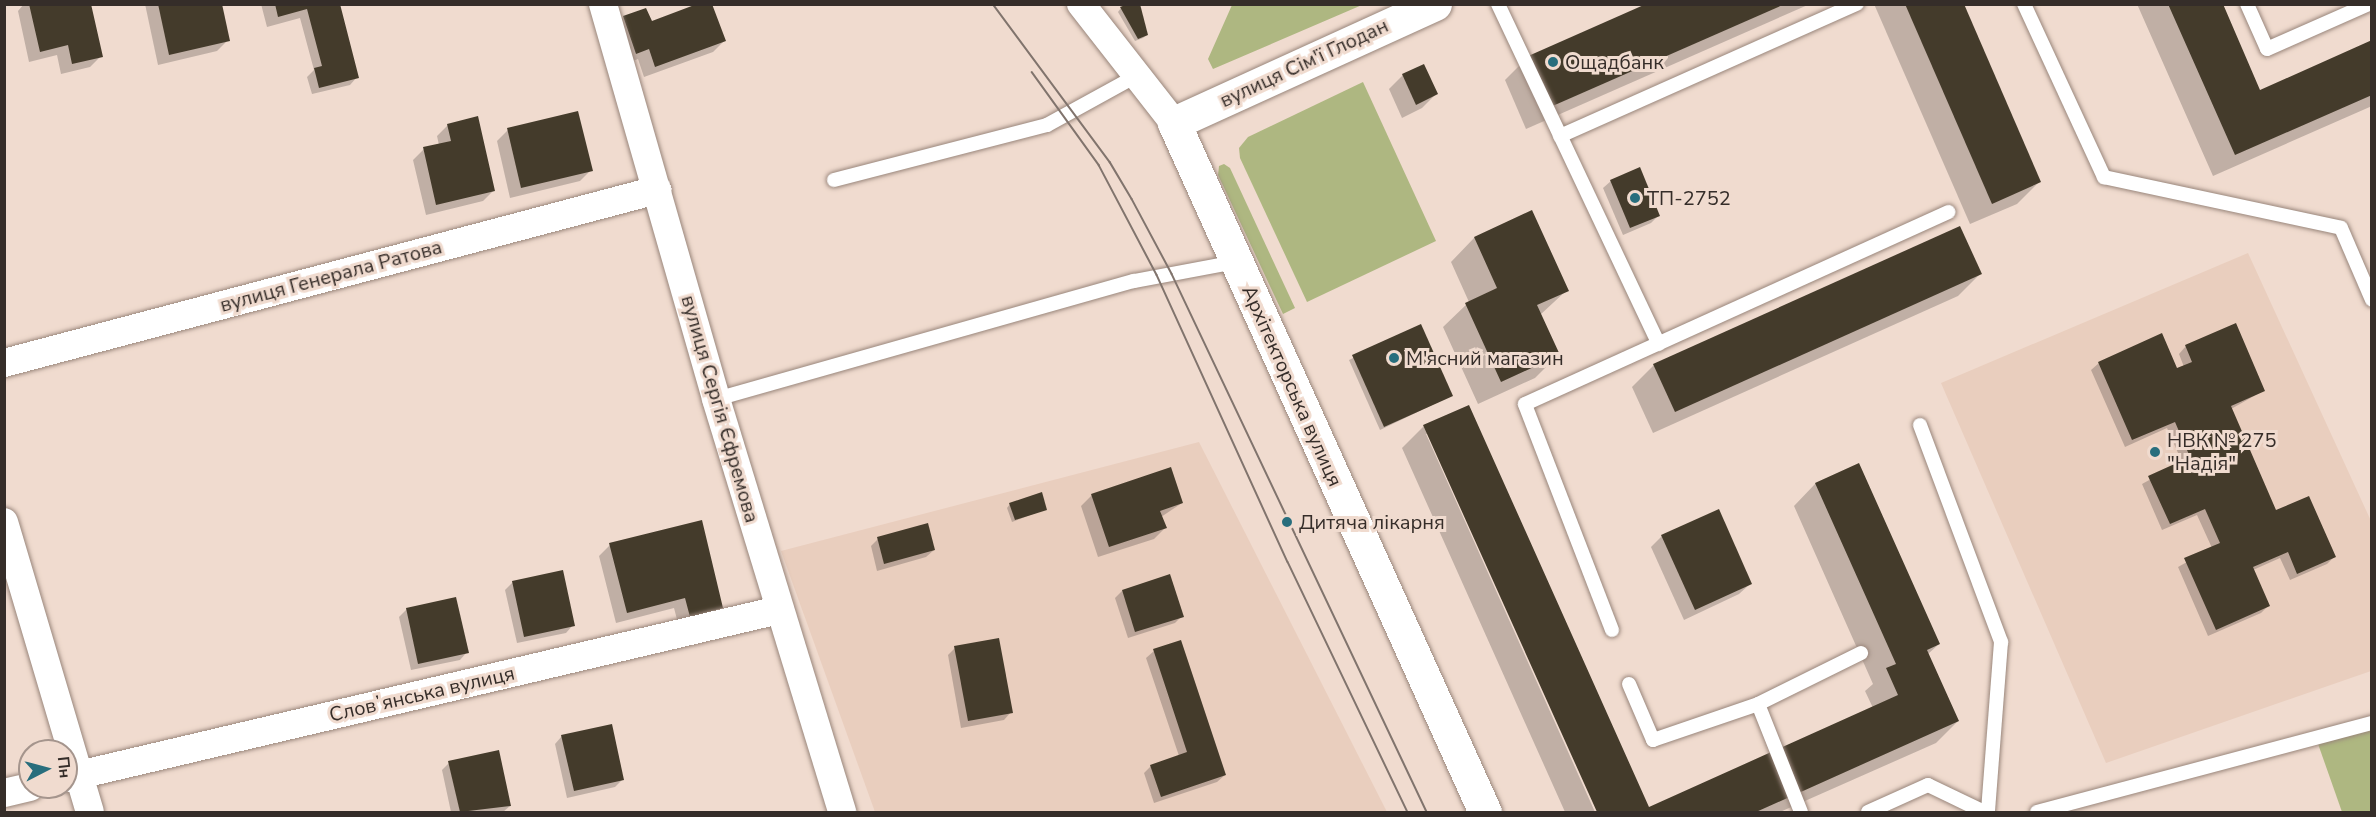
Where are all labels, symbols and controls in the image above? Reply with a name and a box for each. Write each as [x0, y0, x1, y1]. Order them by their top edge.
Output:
street label: вулиця Сім'ї Глодан [1216, 13, 1392, 113]
place label: Ощадбанк [1565, 50, 1664, 74]
marker: Ощадбанк [1546, 55, 1560, 69]
place label: ТП-2752 [1647, 186, 1731, 210]
marker: ТП-2752 [1628, 191, 1642, 205]
street label: вулиця Генерала Ратова [217, 235, 445, 317]
street label: Архітекторська вулиця [1237, 282, 1347, 490]
street label: вулиця Сергія Єфремова [676, 292, 764, 526]
place label: М'ясний магазин [1406, 346, 1564, 370]
marker: М'ясний магазин [1387, 351, 1401, 365]
place label: НВК № 275 "Надія" [2167, 428, 2276, 475]
marker: НВК № 275 "Надія" [2148, 445, 2162, 459]
place label: Дитяча лікарня [1299, 510, 1445, 534]
marker: Дитяча лікарня [1280, 515, 1294, 529]
street label: Словʼянська вулиця [327, 661, 517, 727]
north arrow [18, 739, 78, 799]
text: Пн [52, 755, 76, 779]

